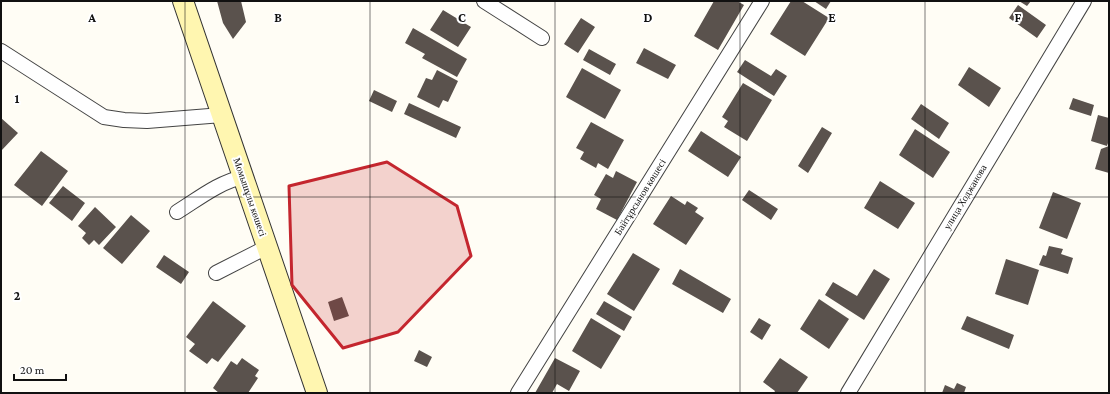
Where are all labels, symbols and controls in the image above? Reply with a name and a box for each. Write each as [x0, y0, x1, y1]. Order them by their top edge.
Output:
text: A [87, 10, 96, 25]
text: B [274, 10, 282, 25]
text: C [458, 10, 466, 25]
text: D [644, 10, 653, 25]
text: E [828, 10, 836, 25]
text: F [1015, 10, 1022, 25]
text: 1 [15, 91, 20, 106]
street label: Момышұлы көшесі [231, 156, 269, 238]
street label: Байтұрсынов көшесі [612, 157, 668, 237]
street label: улица Ходжанова [941, 162, 989, 231]
text: 2 [14, 288, 21, 303]
scale bar [14, 356, 66, 382]
text: 20 m [20, 363, 45, 377]

